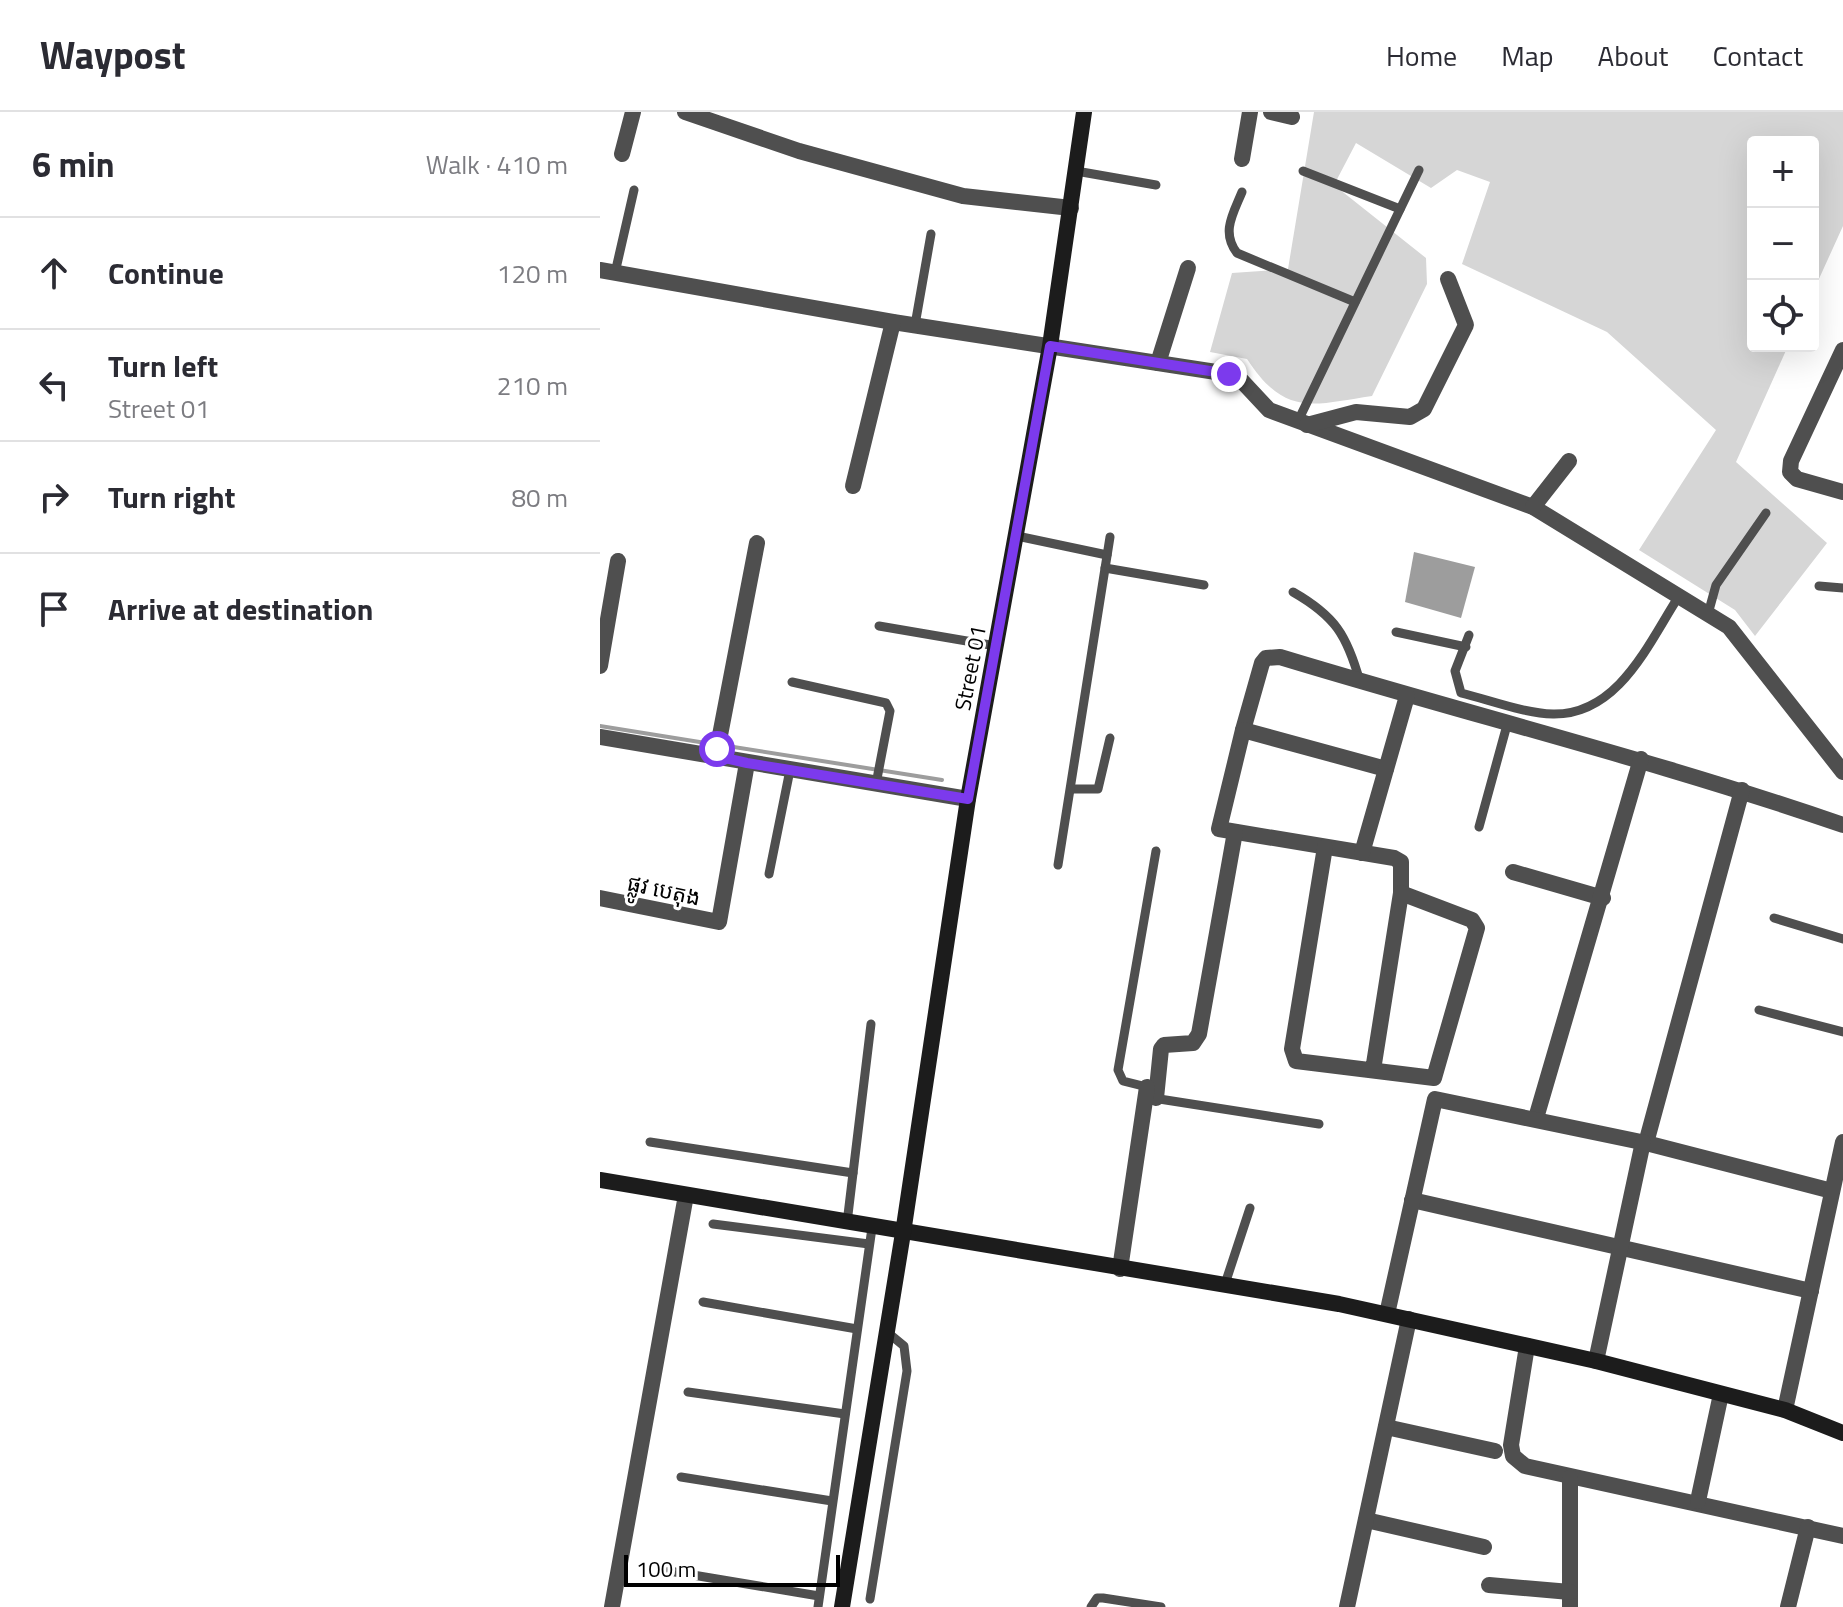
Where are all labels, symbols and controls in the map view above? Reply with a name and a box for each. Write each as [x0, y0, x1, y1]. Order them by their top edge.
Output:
text: Waypost [40, 26, 186, 84]
text: Home [1386, 34, 1457, 77]
text: Map [1501, 34, 1554, 77]
text: About [1598, 34, 1668, 77]
text: Contact [1712, 34, 1803, 77]
map controls [1747, 136, 1819, 352]
button: + [1747, 136, 1819, 208]
text: 6 min [32, 138, 115, 190]
text: Walk · 410 m [426, 145, 568, 184]
button: − [1747, 208, 1819, 280]
text: Continue [108, 250, 224, 296]
icon: ahead [32, 251, 76, 295]
text: 120 m [497, 254, 568, 293]
button: locate [1747, 280, 1819, 352]
text: Turn left [108, 343, 218, 389]
route end [1211, 356, 1247, 392]
icon: left [32, 363, 76, 407]
text: 210 m [497, 366, 568, 405]
text: Street 01 [108, 389, 210, 428]
text: Turn right [108, 474, 236, 520]
icon: right [32, 475, 76, 519]
text: 80 m [511, 478, 568, 517]
text: Arrive at destination [108, 586, 373, 632]
icon: arrive [32, 587, 76, 631]
street label: Street 01 [945, 622, 995, 714]
route start [699, 731, 735, 767]
street label: ផ្លូវ បេតុង [623, 866, 704, 918]
scale bar [624, 1551, 840, 1587]
text: 100 m [636, 1552, 696, 1586]

